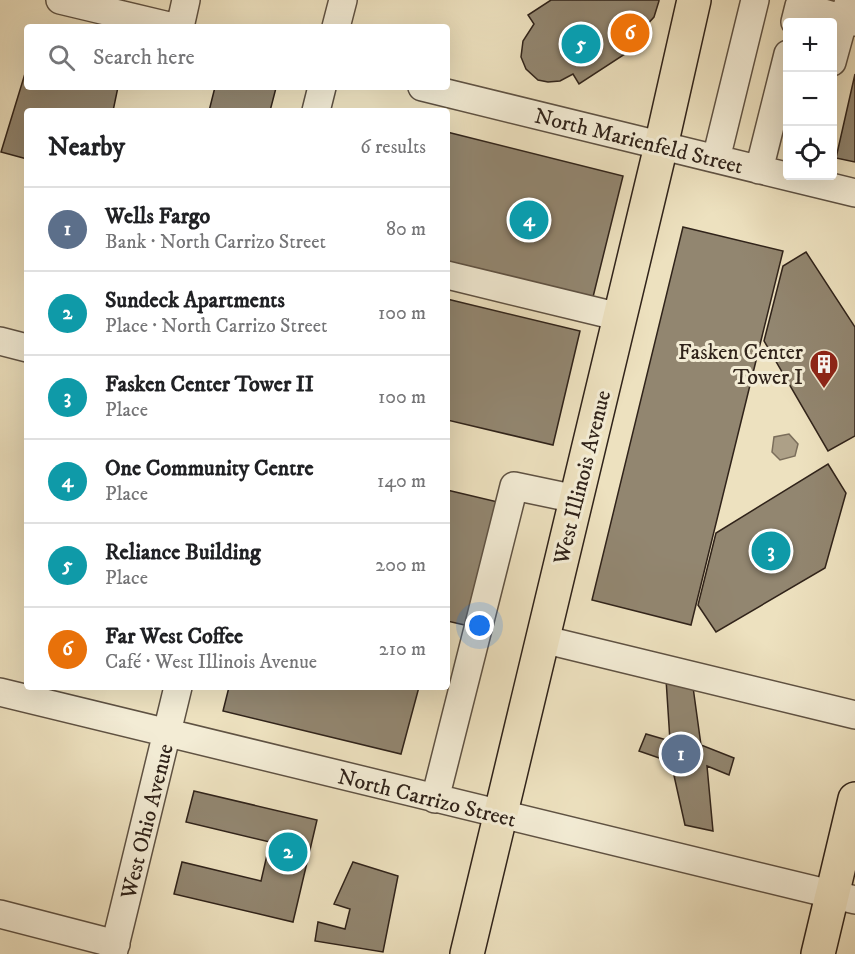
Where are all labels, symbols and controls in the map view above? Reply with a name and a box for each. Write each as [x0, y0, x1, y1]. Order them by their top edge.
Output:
pin: 6 [610, 10, 650, 56]
map controls [783, 18, 837, 180]
button: + [783, 18, 837, 72]
pin: 5 [562, 22, 600, 66]
search box [24, 24, 450, 90]
icon: search [45, 41, 78, 74]
text: Search here [93, 44, 195, 71]
button: − [783, 72, 837, 126]
street label: North Marienfeld Street [532, 102, 746, 180]
button: locate [783, 126, 837, 180]
text: Nearby [48, 131, 125, 164]
text: 6 results [360, 135, 426, 160]
pin: 4 [510, 198, 548, 242]
text: Wells Fargo [105, 203, 210, 230]
text: 1 [64, 217, 71, 242]
text: 80 m [386, 217, 426, 242]
text: Bank · North Carrizo Street [105, 230, 326, 255]
text: Sundeck Apartments [105, 287, 285, 314]
text: 2 [63, 301, 72, 326]
text: 100 m [378, 301, 426, 326]
text: Place · North Carrizo Street [105, 314, 327, 339]
place label: Fasken Center Tower I [678, 339, 804, 391]
building icon: Fasken Center Tower I [808, 348, 840, 390]
text: Fasken Center Tower II [105, 371, 314, 398]
text: 3 [64, 385, 71, 410]
text: 100 m [378, 385, 426, 410]
street label: West Illinois Avenue [548, 387, 617, 568]
text: Place [105, 398, 148, 423]
text: One Community Centre [105, 455, 313, 482]
text: 4 [62, 469, 73, 494]
text: 140 m [377, 469, 426, 494]
text: Place [105, 482, 148, 507]
pin: 3 [752, 528, 790, 574]
text: Reliance Building [105, 539, 261, 566]
text: 5 [63, 553, 72, 578]
text: 200 m [375, 553, 426, 578]
text: Place [105, 566, 148, 591]
your location [465, 611, 494, 640]
text: Far West Coffee [105, 623, 243, 650]
text: 6 [62, 637, 73, 662]
text: 210 m [379, 637, 426, 662]
text: Café · West Illinois Avenue [105, 650, 317, 675]
pin: 1 [662, 732, 700, 777]
street label: West Ohio Avenue [115, 741, 180, 903]
street label: North Carrizo Street [335, 763, 519, 834]
pin: 2 [268, 830, 308, 874]

